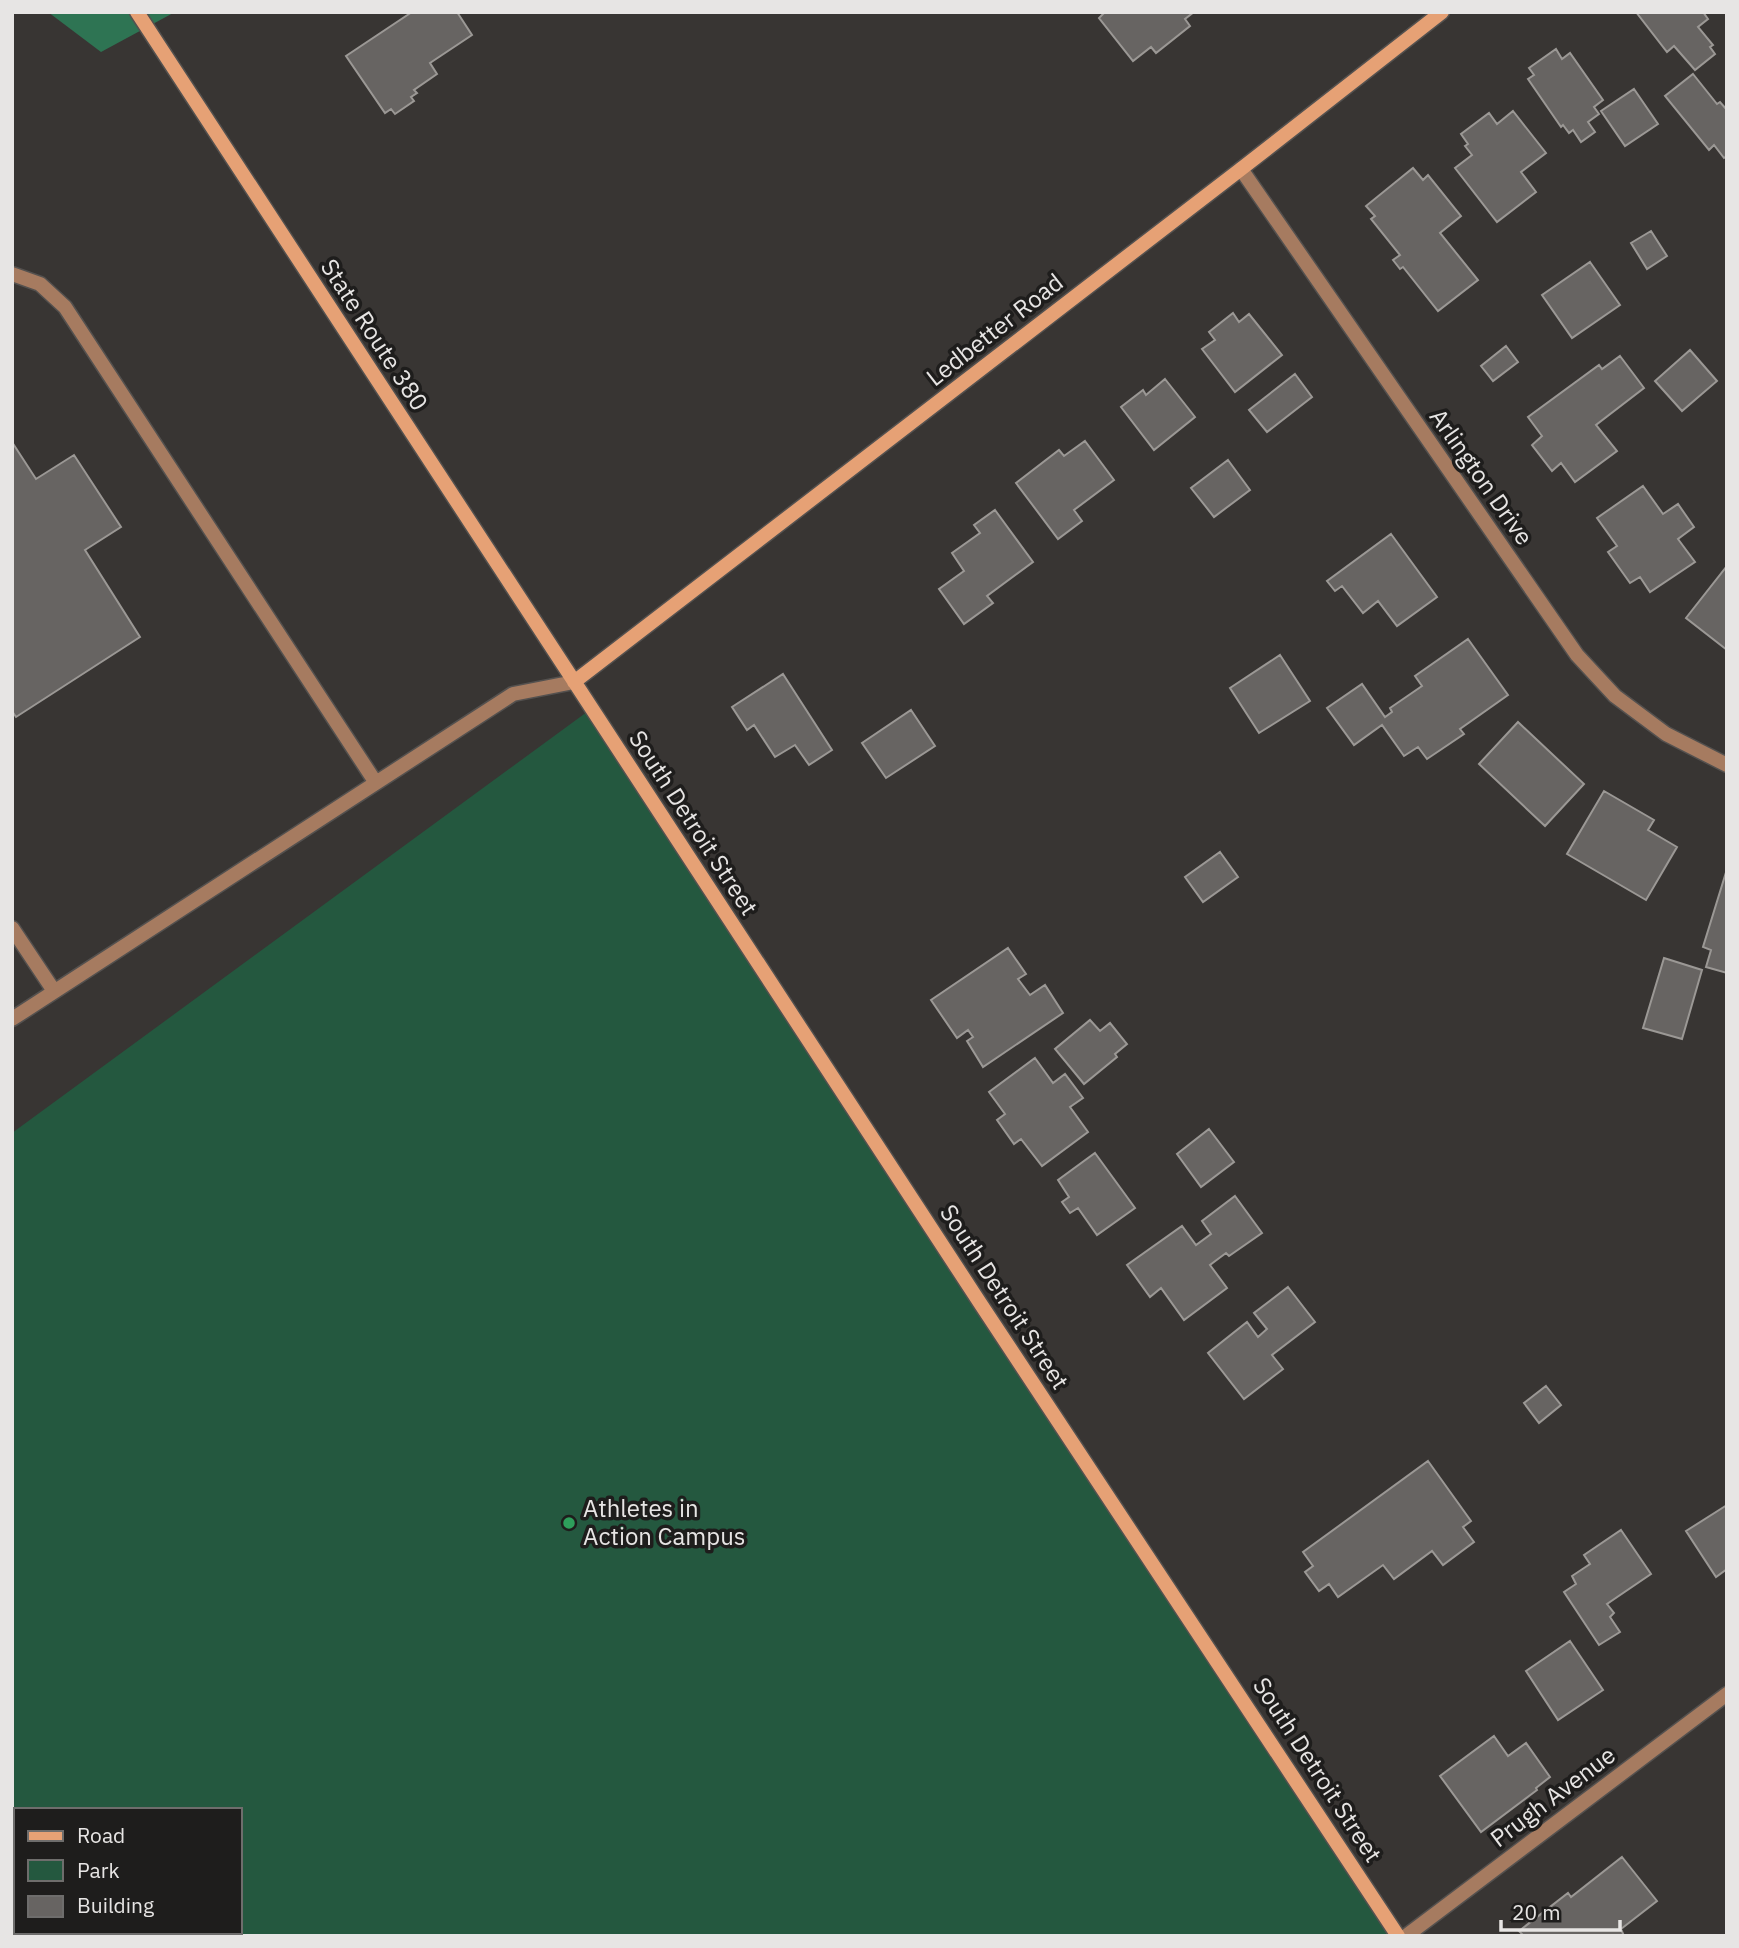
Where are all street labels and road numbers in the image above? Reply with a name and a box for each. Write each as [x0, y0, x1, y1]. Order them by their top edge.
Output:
street label: State Route 380 [314, 252, 436, 416]
street label: Ledbetter Road [919, 266, 1069, 393]
street label: Arlington Drive [1423, 402, 1541, 551]
street label: South Detroit Street [622, 724, 766, 921]
street label: South Detroit Street [933, 1198, 1077, 1395]
street label: South Detroit Street [1246, 1671, 1390, 1868]
street label: Prugh Avenue [1483, 1739, 1621, 1854]

